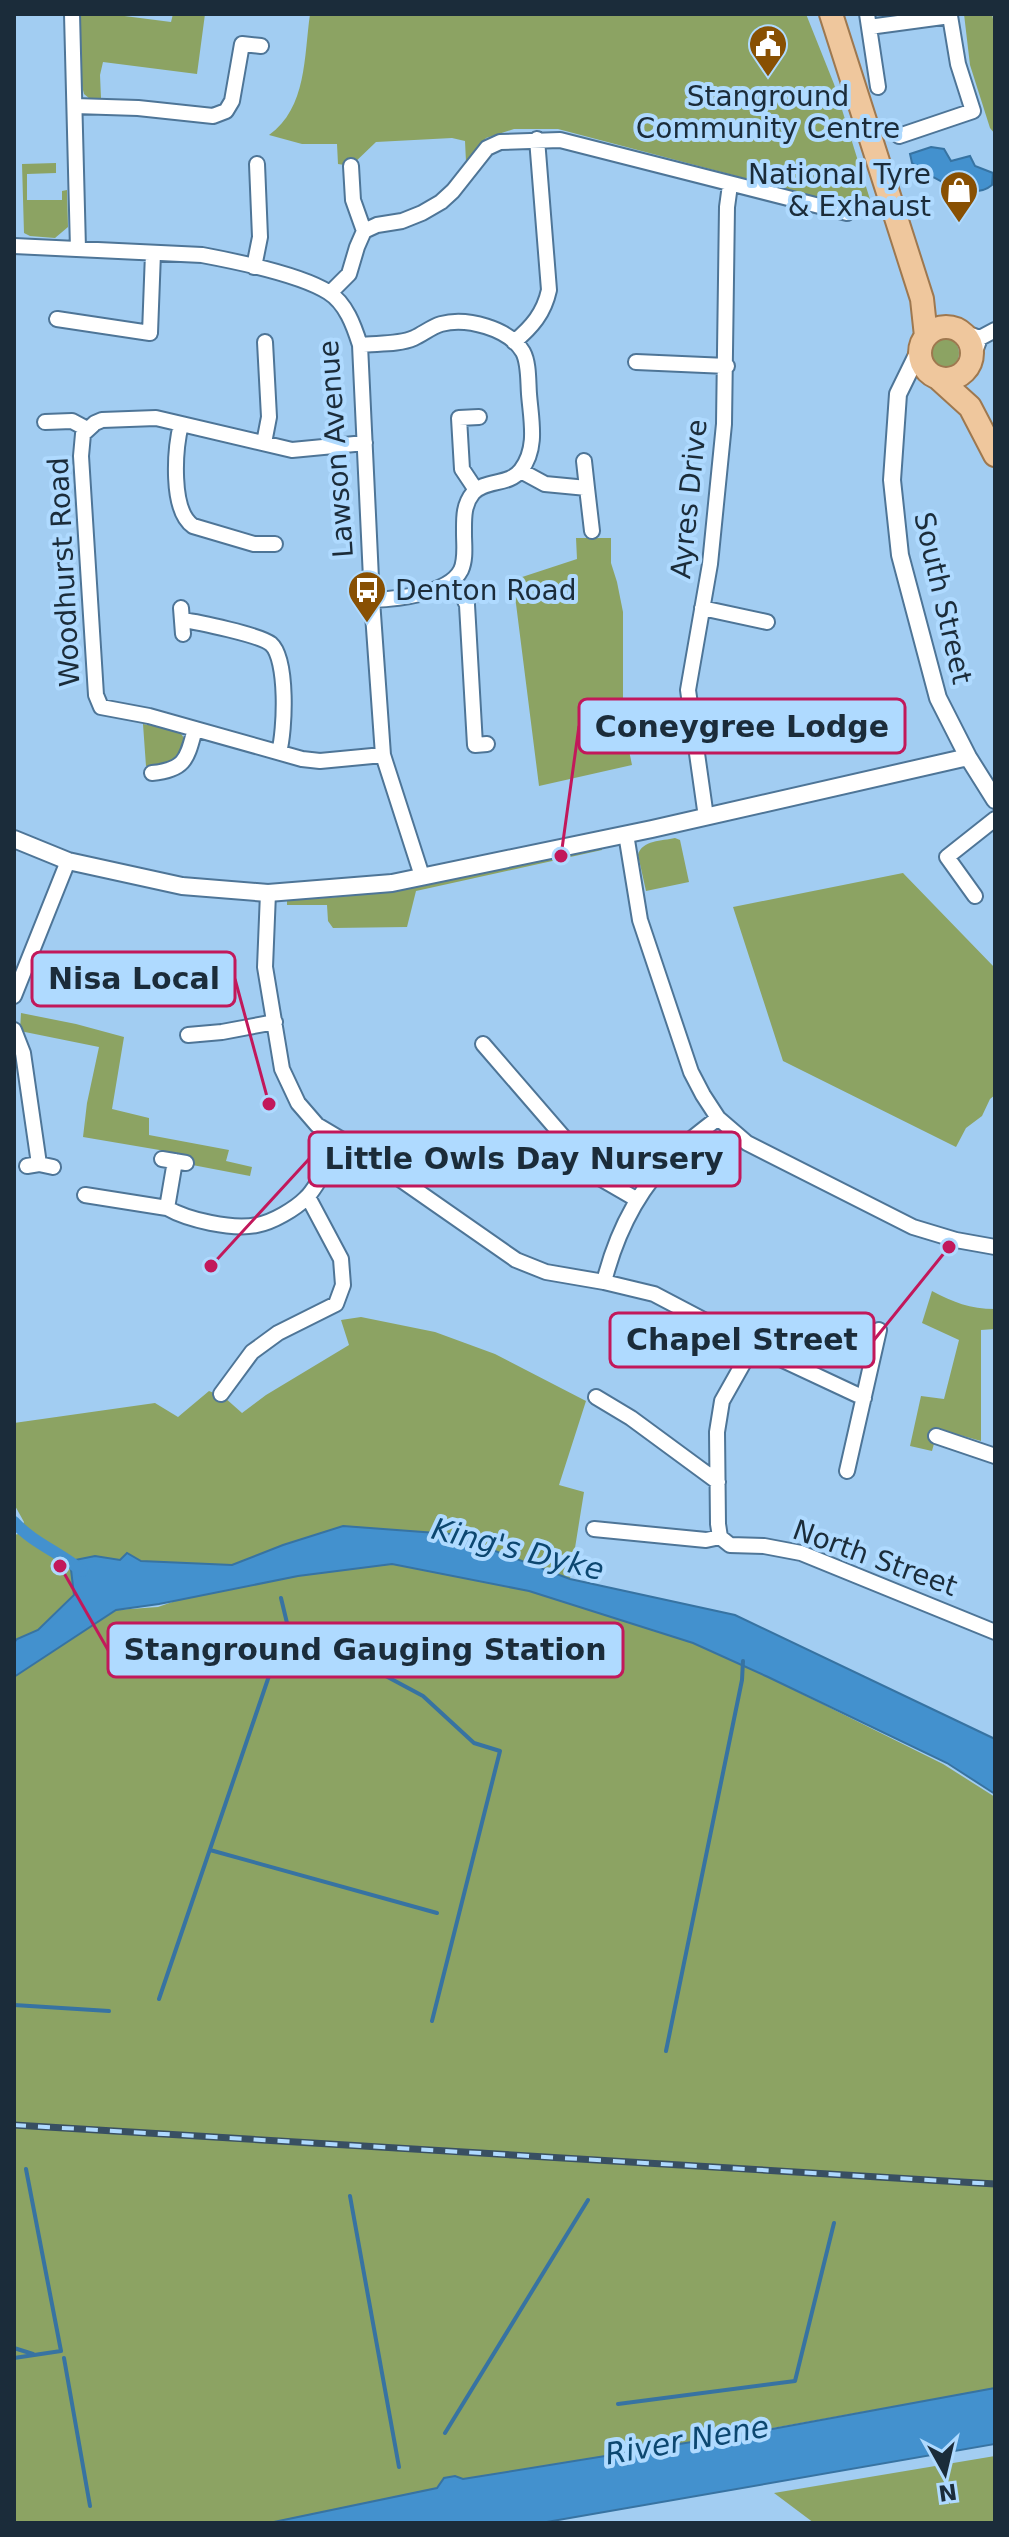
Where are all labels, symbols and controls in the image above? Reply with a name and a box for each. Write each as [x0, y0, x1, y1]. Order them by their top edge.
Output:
public building icon: Stanground Community Centre [747, 23, 789, 78]
place label: Stanground Community Centre [636, 80, 900, 145]
place label: National Tyre & Exhaust [748, 158, 931, 223]
shop icon: National Tyre & Exhaust [938, 169, 980, 224]
street label: Lawson Avenue [312, 339, 360, 559]
street label: Ayres Drive [664, 418, 714, 580]
street label: Woodhurst Road [42, 456, 86, 688]
street label: South Street [907, 509, 979, 687]
bus stop icon: Denton Road [346, 569, 388, 624]
place label: Denton Road [395, 574, 577, 607]
callout: Coneygree Lodge [579, 699, 905, 753]
text: Coneygree Lodge [595, 709, 889, 744]
callout: Nisa Local [32, 952, 235, 1006]
text: Nisa Local [48, 961, 220, 996]
callout: Little Owls Day Nursery [309, 1132, 740, 1186]
text: Little Owls Day Nursery [325, 1141, 724, 1176]
callout: Chapel Street [610, 1313, 874, 1367]
text: Chapel Street [626, 1322, 858, 1357]
water label: King's Dyke [428, 1511, 608, 1587]
street label: North Street [788, 1513, 962, 1603]
callout: Stanground Gauging Station [108, 1623, 623, 1677]
text: Stanground Gauging Station [123, 1632, 607, 1667]
water label: River Nene [602, 2408, 772, 2472]
north arrow [905, 2433, 985, 2513]
text: N [937, 2479, 959, 2506]

